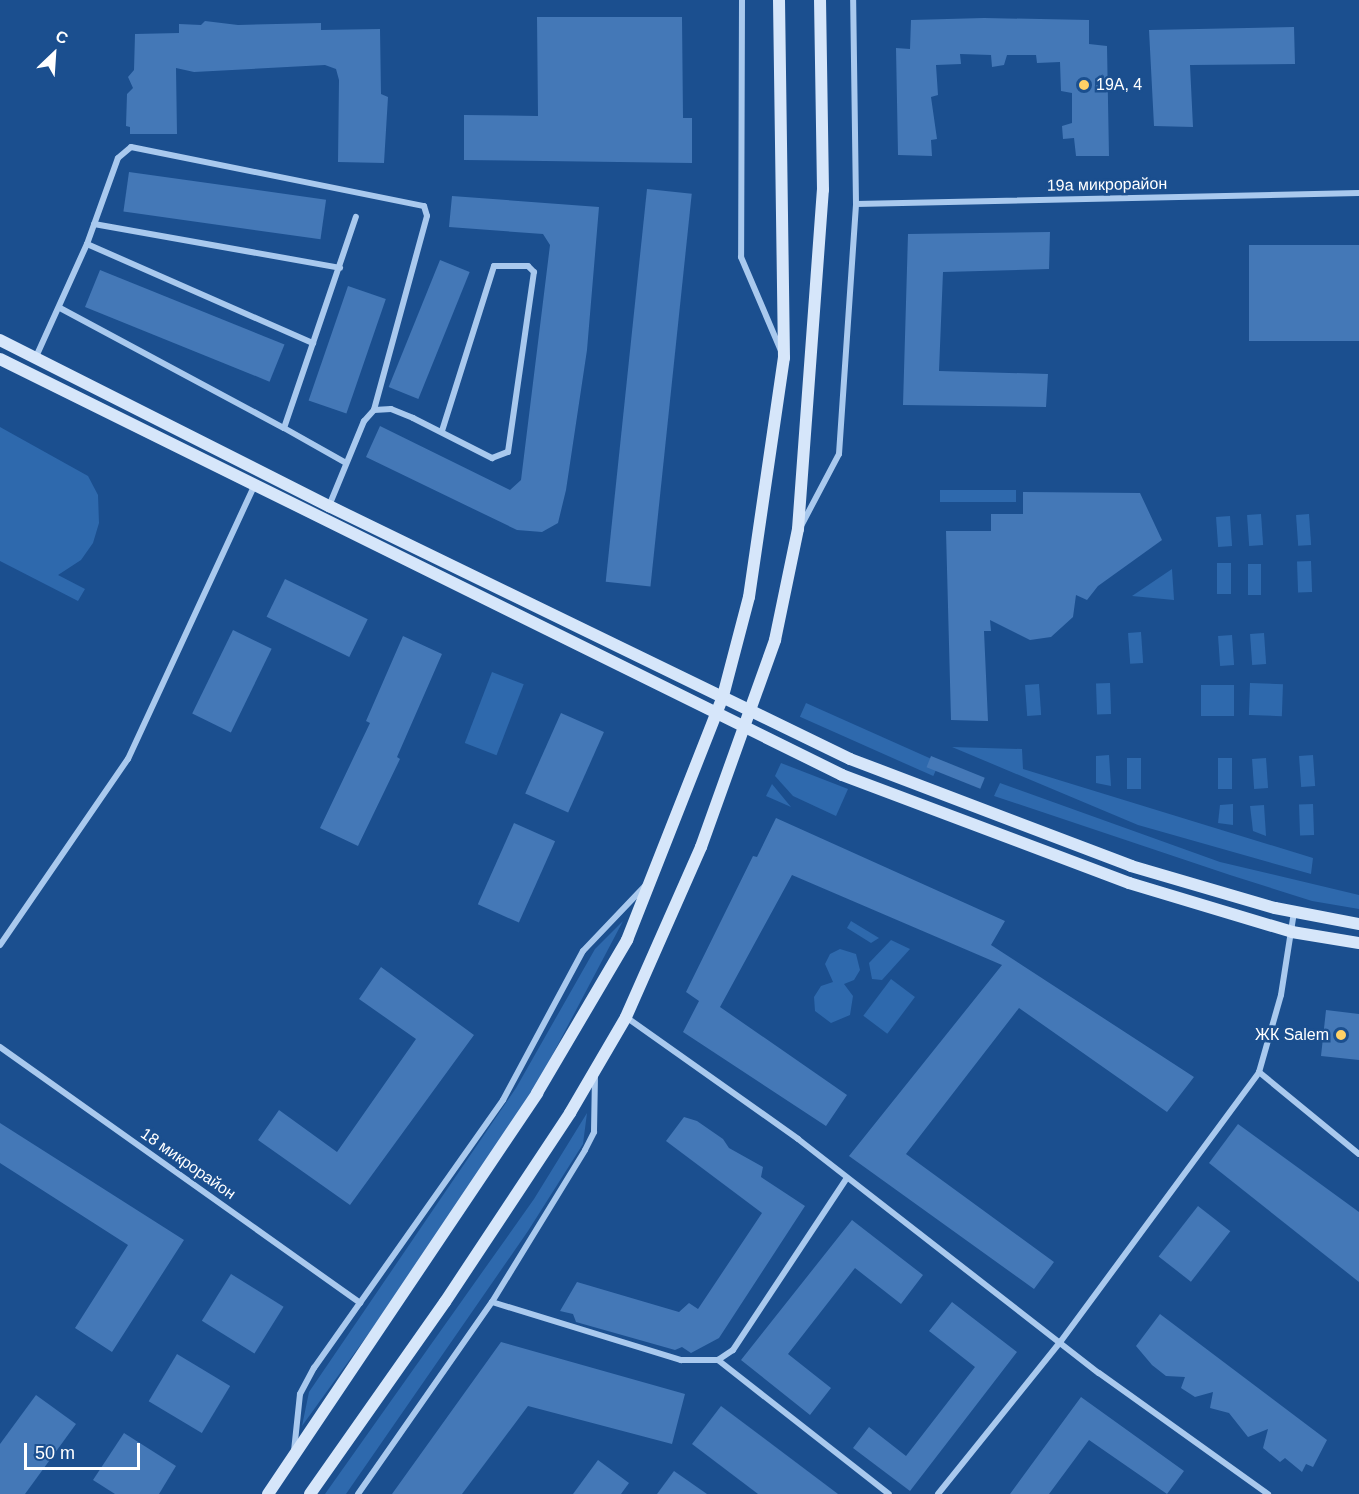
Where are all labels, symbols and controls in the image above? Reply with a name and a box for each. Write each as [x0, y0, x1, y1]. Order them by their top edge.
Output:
north arrow [24, 24, 84, 84]
text: С [53, 27, 71, 47]
place label: 19А, 4 [1096, 75, 1142, 95]
marker: 19А, 4 [1077, 78, 1091, 92]
street label: 19а микрорайон [1047, 174, 1167, 196]
place label: ЖК Salem [1255, 1025, 1329, 1045]
marker: ЖК Salem [1334, 1028, 1348, 1042]
street label: 18 микрорайон [137, 1124, 239, 1204]
scale bar [27, 1431, 142, 1469]
text: 50 m [35, 1443, 75, 1463]

